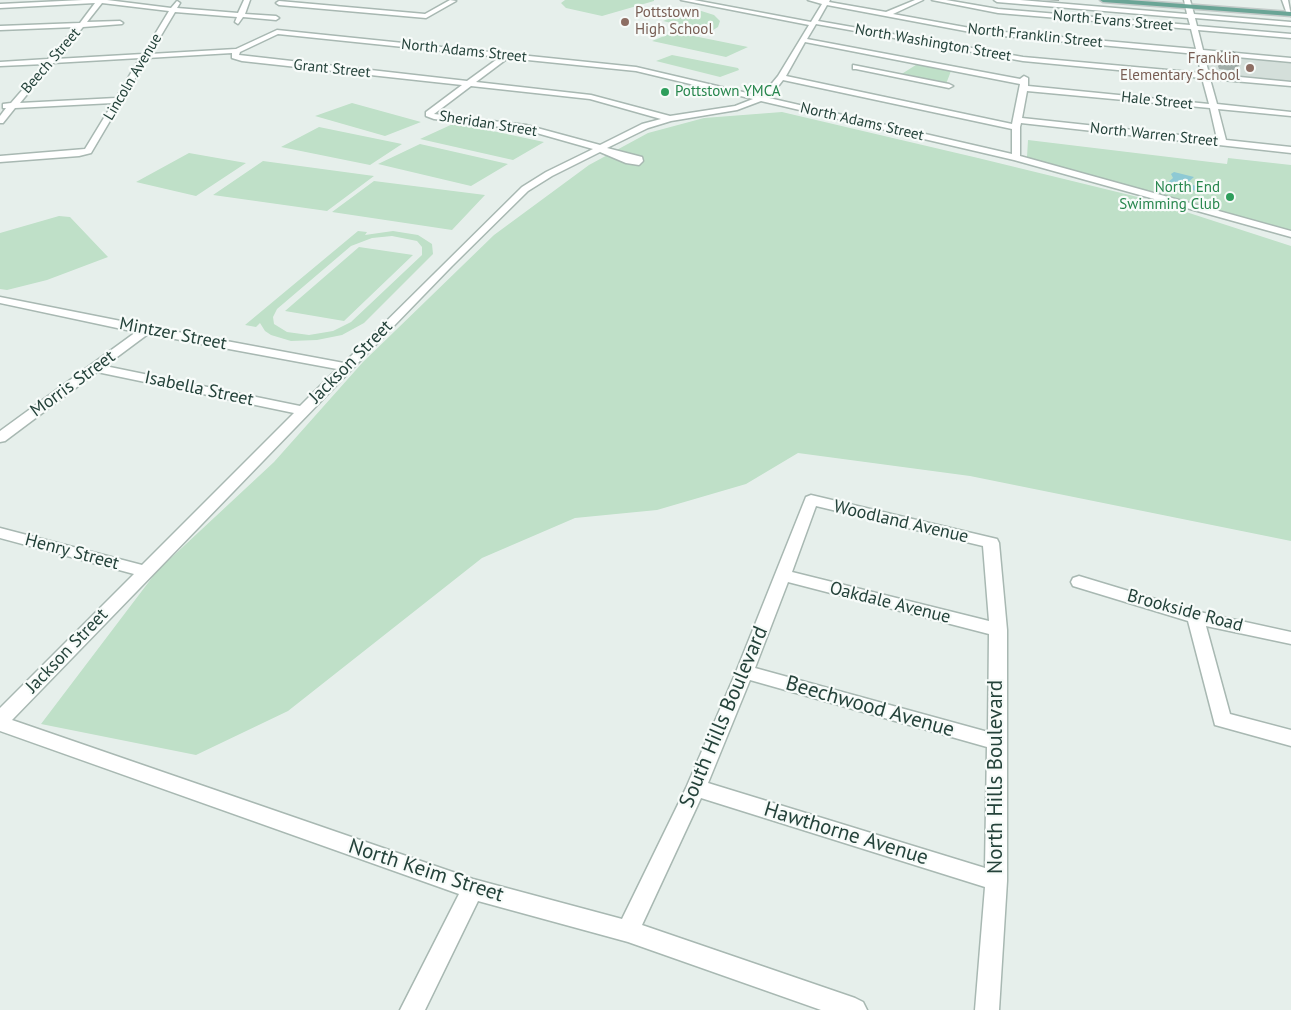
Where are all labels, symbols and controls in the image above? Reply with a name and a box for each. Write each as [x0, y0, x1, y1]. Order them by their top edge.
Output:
place label: Pottstown High School [635, 4, 713, 39]
street label: North Evans Street [1052, 7, 1174, 35]
marker: Pottstown High School [619, 16, 631, 28]
street label: North Washington Street [853, 20, 1013, 66]
street label: North Franklin Street [967, 20, 1103, 52]
street label: Beech Street [18, 25, 84, 97]
street label: Lincoln Avenue [100, 30, 166, 124]
street label: North Adams Street [400, 35, 528, 67]
place label: Franklin Elementary School [1120, 50, 1240, 85]
street label: Grant Street [293, 56, 371, 82]
marker: Franklin Elementary School [1244, 62, 1256, 74]
place label: Pottstown YMCA [675, 83, 781, 101]
marker: Pottstown YMCA [659, 86, 671, 98]
street label: Hale Street [1120, 88, 1194, 114]
street label: North Adams Street [799, 99, 925, 145]
street label: Sheridan Street [438, 107, 538, 141]
street label: North Warren Street [1089, 119, 1219, 151]
place label: North End Swimming Club [1119, 179, 1220, 214]
marker: North End Swimming Club [1224, 191, 1236, 203]
street label: Mintzer Street [118, 313, 228, 355]
street label: Jackson Street [305, 316, 397, 408]
street label: Morris Street [26, 346, 120, 422]
street label: Isabella Street [143, 367, 255, 411]
street label: Woodland Avenue [831, 496, 971, 548]
street label: Henry Street [23, 529, 121, 575]
street label: Oakdale Avenue [827, 578, 953, 628]
street label: Brookside Road [1125, 585, 1245, 637]
street label: Jackson Street [21, 604, 113, 698]
street label: South Hills Boulevard [674, 623, 774, 811]
street label: Beechwood Avenue [783, 671, 957, 743]
street label: North Hills Boulevard [983, 680, 1009, 874]
street label: Hawthorne Avenue [761, 797, 931, 871]
street label: North Keim Street [345, 834, 507, 908]

